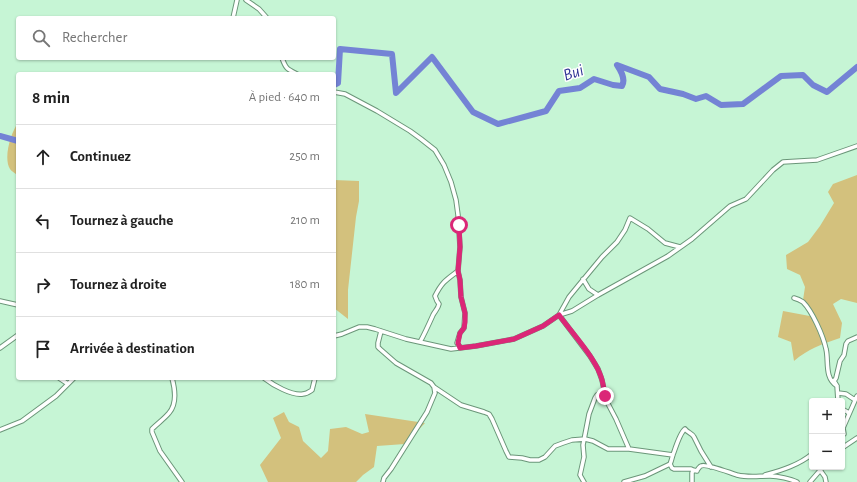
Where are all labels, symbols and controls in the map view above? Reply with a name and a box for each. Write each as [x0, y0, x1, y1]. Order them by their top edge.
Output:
search box [16, 16, 336, 60]
icon: search [30, 27, 52, 49]
text: Rechercher [62, 30, 127, 45]
water label: Bui [561, 61, 586, 84]
text: 8 min [32, 89, 70, 106]
text: À pied · 640 m [249, 91, 320, 104]
icon: ahead [32, 146, 54, 168]
text: Continuez [70, 149, 131, 164]
text: 250 m [289, 150, 320, 163]
icon: left [32, 210, 54, 232]
text: Tournez à gauche [70, 213, 173, 228]
text: 210 m [290, 214, 320, 227]
route start [450, 216, 468, 234]
icon: right [32, 274, 54, 296]
text: Tournez à droite [70, 277, 167, 292]
text: 180 m [290, 278, 320, 291]
icon: arrive [32, 338, 54, 360]
text: Arrivée à destination [70, 341, 195, 356]
route end [596, 387, 614, 405]
map controls [809, 398, 845, 470]
button: + [809, 398, 845, 434]
button: − [809, 434, 845, 470]

